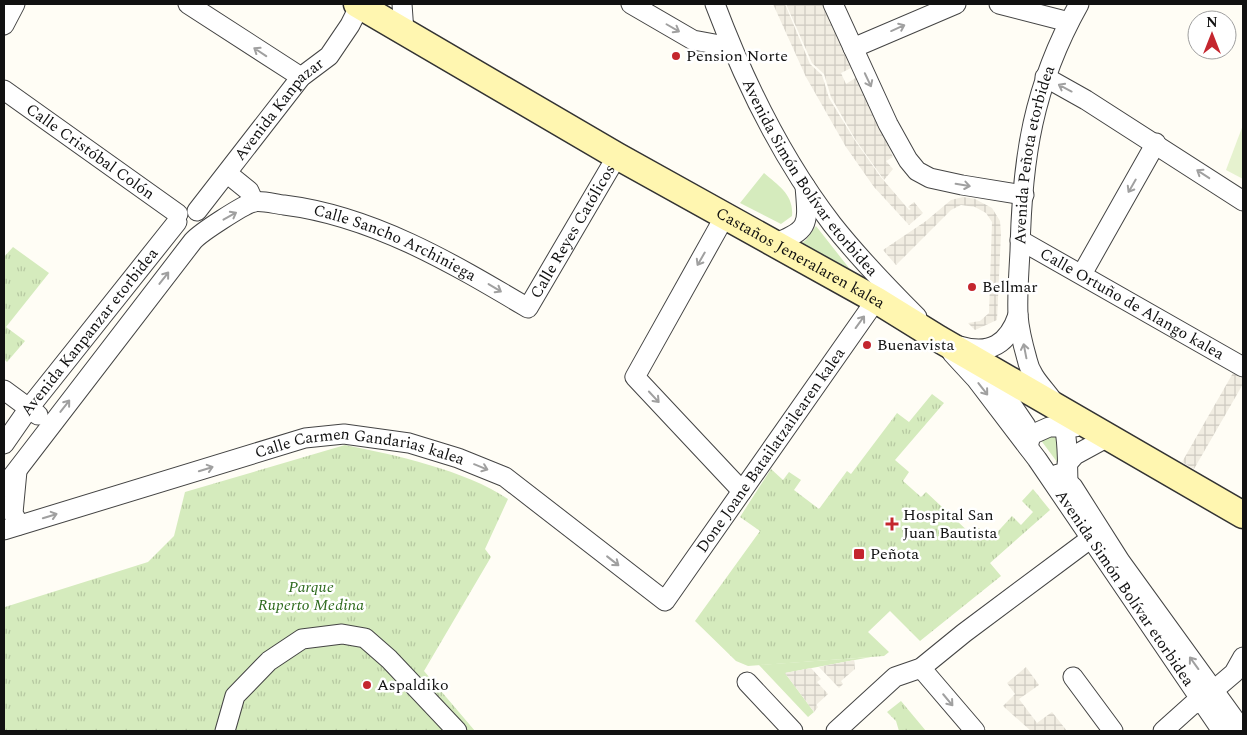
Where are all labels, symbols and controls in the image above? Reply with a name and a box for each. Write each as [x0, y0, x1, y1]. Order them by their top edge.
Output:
north arrow [1187, 10, 1237, 60]
text: N [1206, 12, 1218, 33]
one-way arrow [666, 23, 681, 33]
one-way arrow [890, 23, 905, 33]
place label: Pension Norte [686, 44, 788, 68]
one-way arrow [253, 46, 267, 57]
marker: Pension Norte [670, 50, 682, 62]
street label: Avenida Kanpazar [228, 52, 329, 166]
street label: Avenida Peñota etorbidea [1008, 62, 1061, 245]
one-way arrow [864, 72, 873, 87]
street label: Avenida Simón Bolívar etorbidea [736, 75, 884, 282]
one-way arrow [1057, 83, 1072, 93]
street label: Calle Cristóbal Colón [21, 97, 160, 206]
street label: Calle Reyes Católicos [524, 160, 622, 303]
one-way arrow [1196, 169, 1210, 179]
one-way arrow [1127, 178, 1137, 192]
one-way arrow [955, 180, 971, 190]
street label: Calle Sancho Archiniega [311, 198, 481, 287]
street label: Castaños Jeneralaren kalea [711, 201, 890, 315]
one-way arrow [223, 211, 238, 221]
street label: Avenida Kanpanzar etorbidea [15, 242, 164, 421]
street label: Calle Ortuño de Alango kalea [1035, 242, 1229, 366]
one-way arrow [696, 252, 706, 266]
one-way arrow [158, 271, 169, 284]
place label: Bellmar [982, 275, 1038, 299]
marker: Bellmar [966, 281, 978, 293]
one-way arrow [488, 284, 502, 294]
one-way arrow [855, 315, 865, 329]
place label: Buenavista [877, 333, 954, 357]
marker: Buenavista [861, 339, 873, 351]
street label: Done Joane Batailatzailearen kalea [690, 343, 851, 558]
one-way arrow [1020, 343, 1029, 359]
one-way arrow [978, 382, 988, 396]
one-way arrow [648, 390, 660, 403]
one-way arrow [60, 399, 70, 413]
street label: Calle Carmen Gandarias kalea [252, 422, 469, 472]
one-way arrow [197, 463, 213, 473]
one-way arrow [473, 463, 488, 473]
street label: Avenida Simón Bolívar etorbidea [1049, 485, 1200, 691]
place label: Hospital San Juan Bautista [903, 503, 998, 545]
one-way arrow [42, 510, 58, 520]
marker: Hospital San Juan Bautista [885, 517, 899, 531]
place label: Peñota [870, 542, 919, 566]
marker: Peñota [852, 547, 866, 561]
one-way arrow [606, 556, 619, 567]
park label: Parque Ruperto Medina [258, 575, 364, 617]
one-way arrow [1189, 657, 1200, 670]
place label: Aspaldiko [377, 673, 449, 697]
marker: Aspaldiko [361, 679, 373, 691]
one-way arrow [943, 693, 954, 706]

